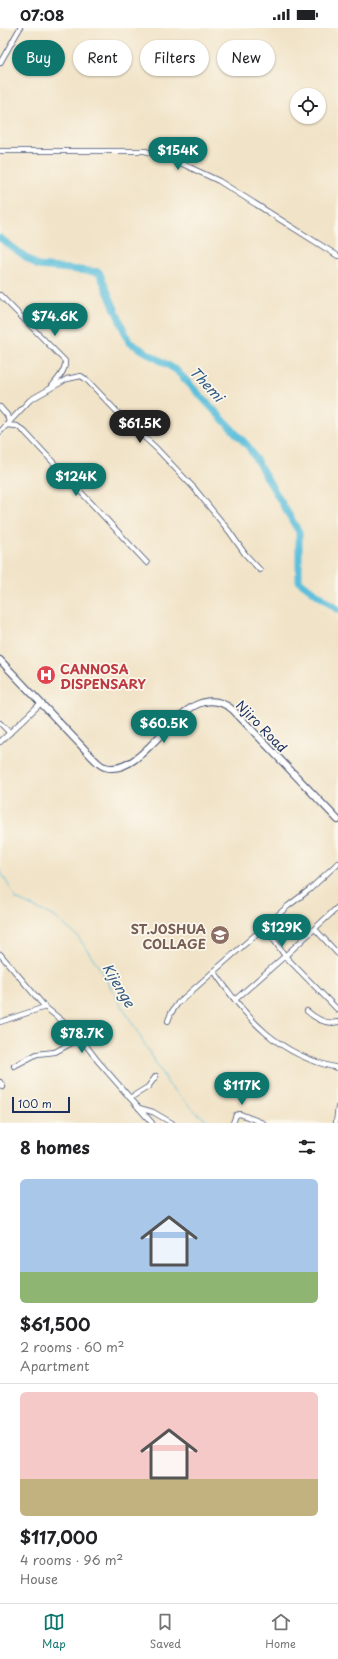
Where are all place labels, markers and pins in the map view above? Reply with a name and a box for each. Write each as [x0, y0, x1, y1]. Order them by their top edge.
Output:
pin: $154K [150, 137, 206, 171]
pin: $74.6K [22, 303, 88, 337]
pin: $61.5K [107, 410, 173, 444]
pin: $124K [48, 463, 104, 497]
place label: CANNOSA DISPENSARY [60, 659, 146, 693]
hospital icon: CANNOSA DISPENSARY [35, 664, 57, 686]
pin: $60.5K [131, 710, 197, 744]
pin: $129K [254, 914, 310, 948]
place label: ST.JOSHUA COLLAGE [131, 919, 206, 953]
school or university icon: ST.JOSHUA COLLAGE [209, 924, 231, 946]
pin: $78.7K [49, 1020, 115, 1054]
pin: $117K [214, 1072, 270, 1106]

